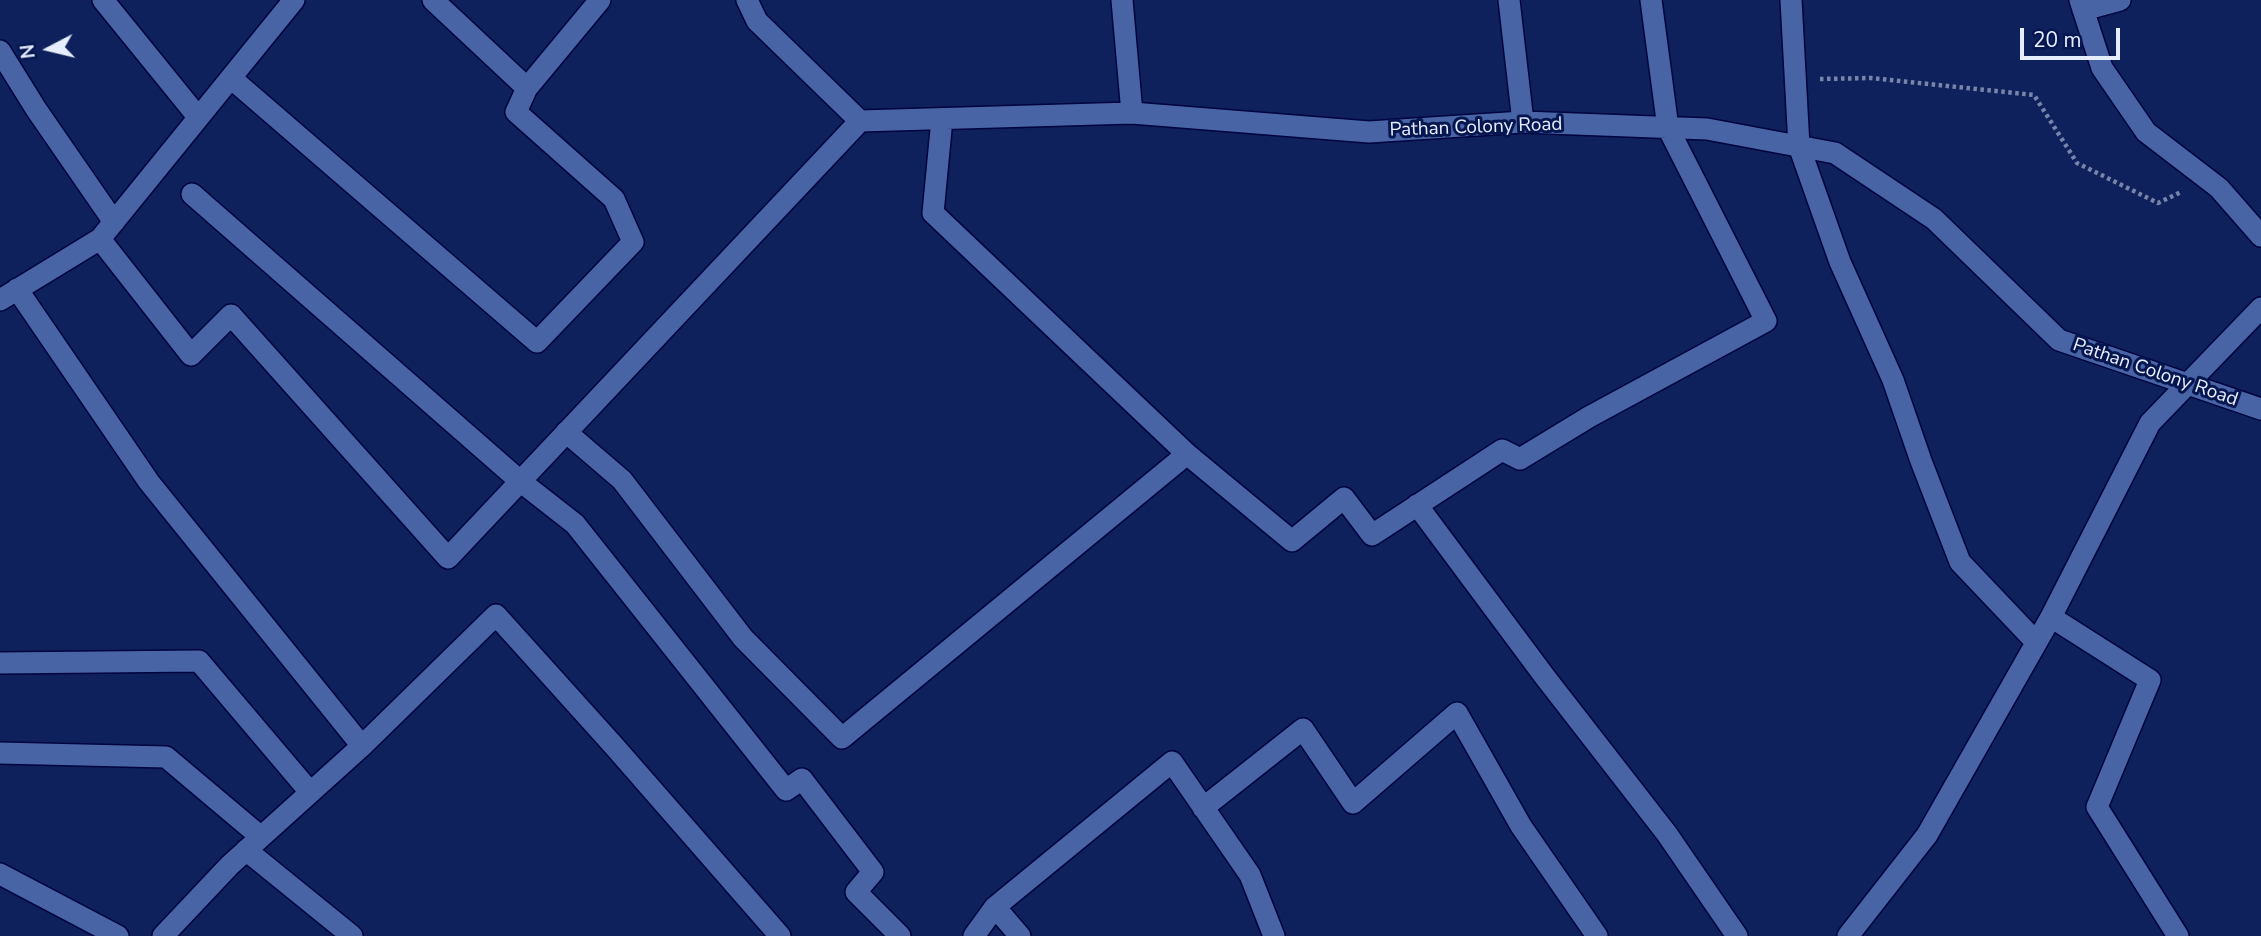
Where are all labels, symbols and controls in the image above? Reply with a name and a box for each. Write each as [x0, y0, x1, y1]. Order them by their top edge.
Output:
north arrow [14, 14, 84, 84]
scale bar [2023, 14, 2123, 58]
text: 20 m [2033, 26, 2082, 54]
text: N [14, 43, 42, 60]
street label: Pathan Colony Road [1389, 114, 1563, 142]
street label: Pathan Colony Road [2069, 334, 2241, 412]

